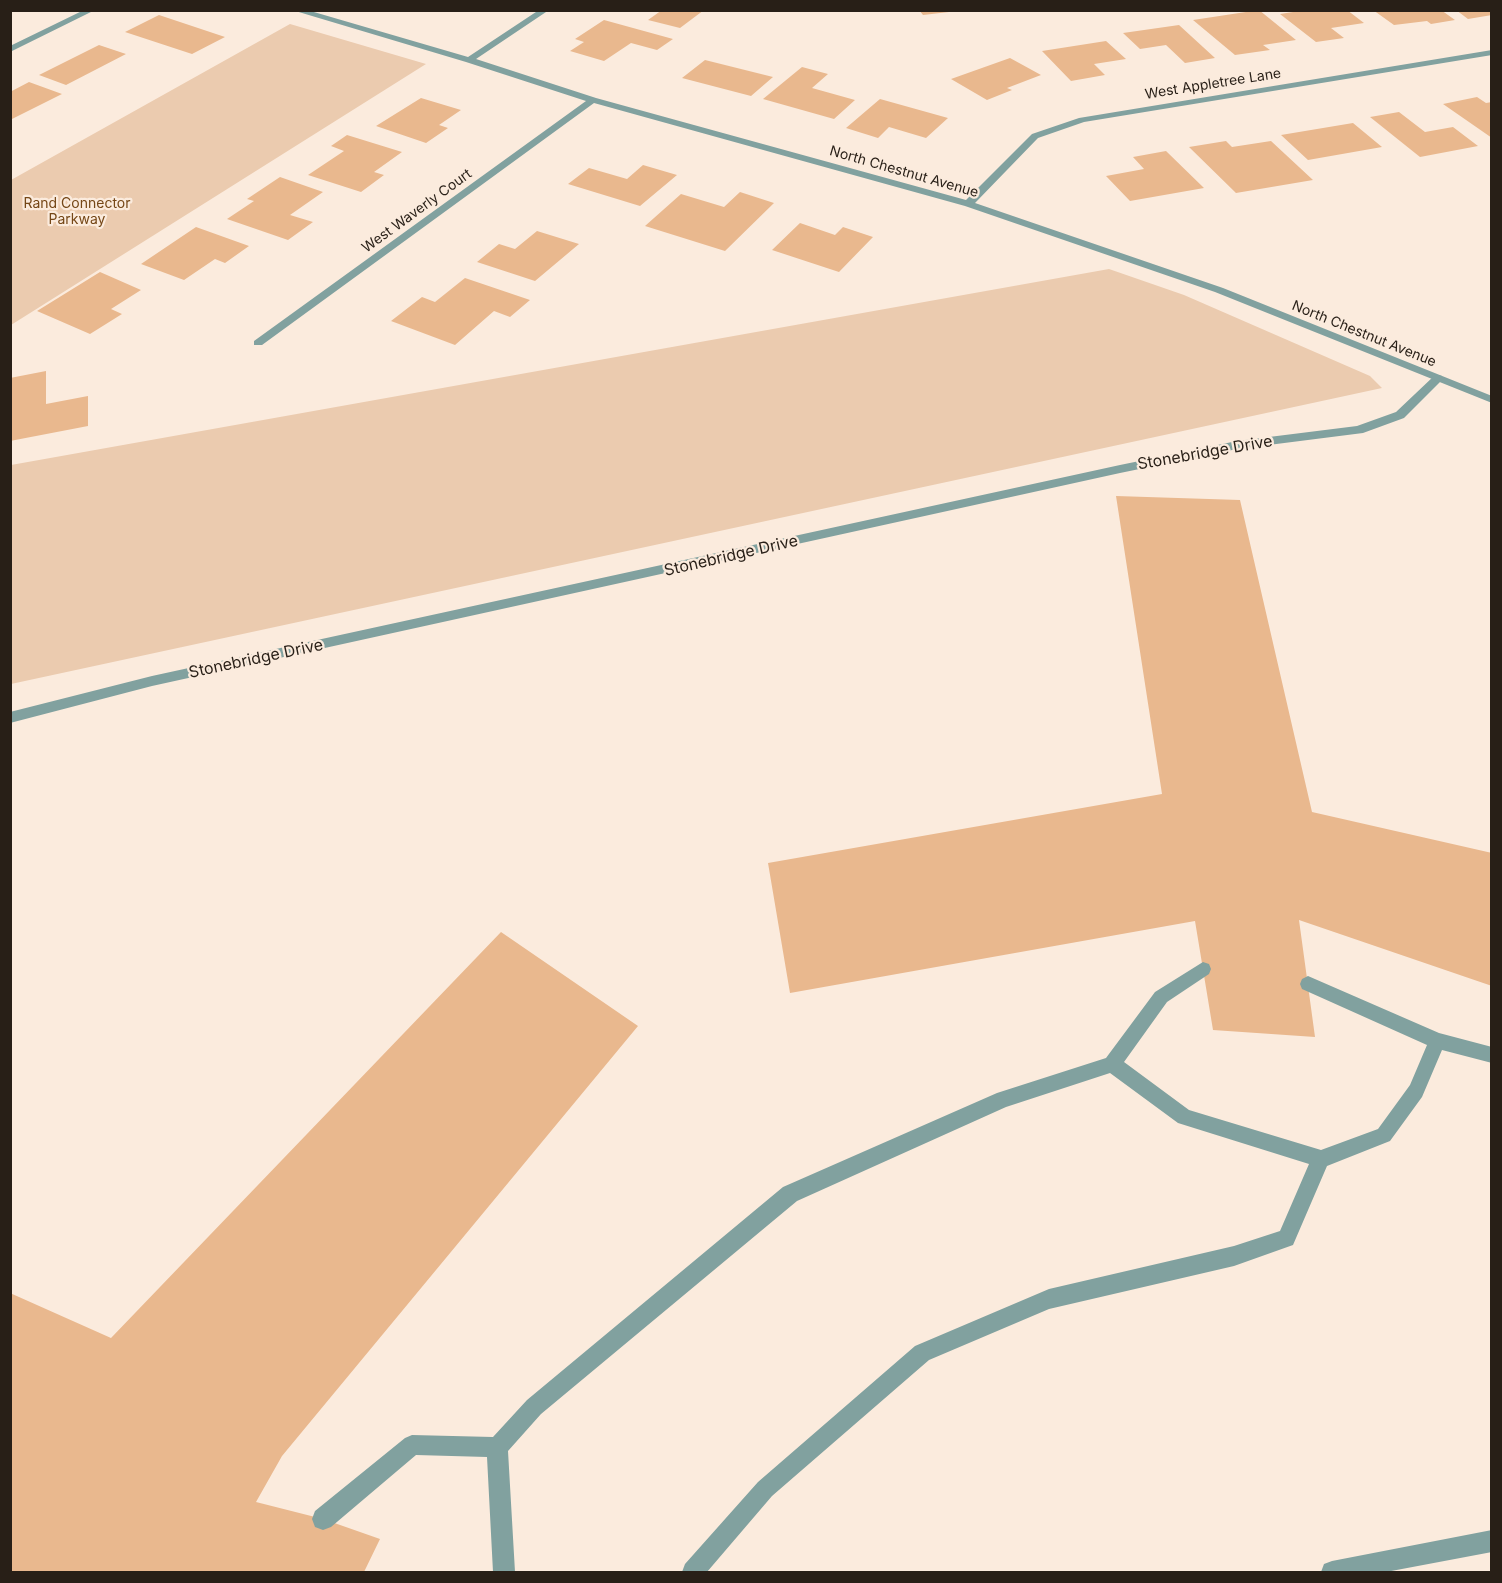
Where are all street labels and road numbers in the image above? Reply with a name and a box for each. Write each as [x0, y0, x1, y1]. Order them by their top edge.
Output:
street label: West Appletree Lane [1144, 65, 1282, 103]
street label: North Chestnut Avenue [828, 143, 980, 201]
street label: West Waverly Court [359, 166, 475, 256]
street label: North Chestnut Avenue [1289, 297, 1439, 371]
street label: Stonebridge Drive [1136, 432, 1274, 474]
street label: Stonebridge Drive [662, 531, 800, 581]
street label: Stonebridge Drive [187, 635, 325, 683]

